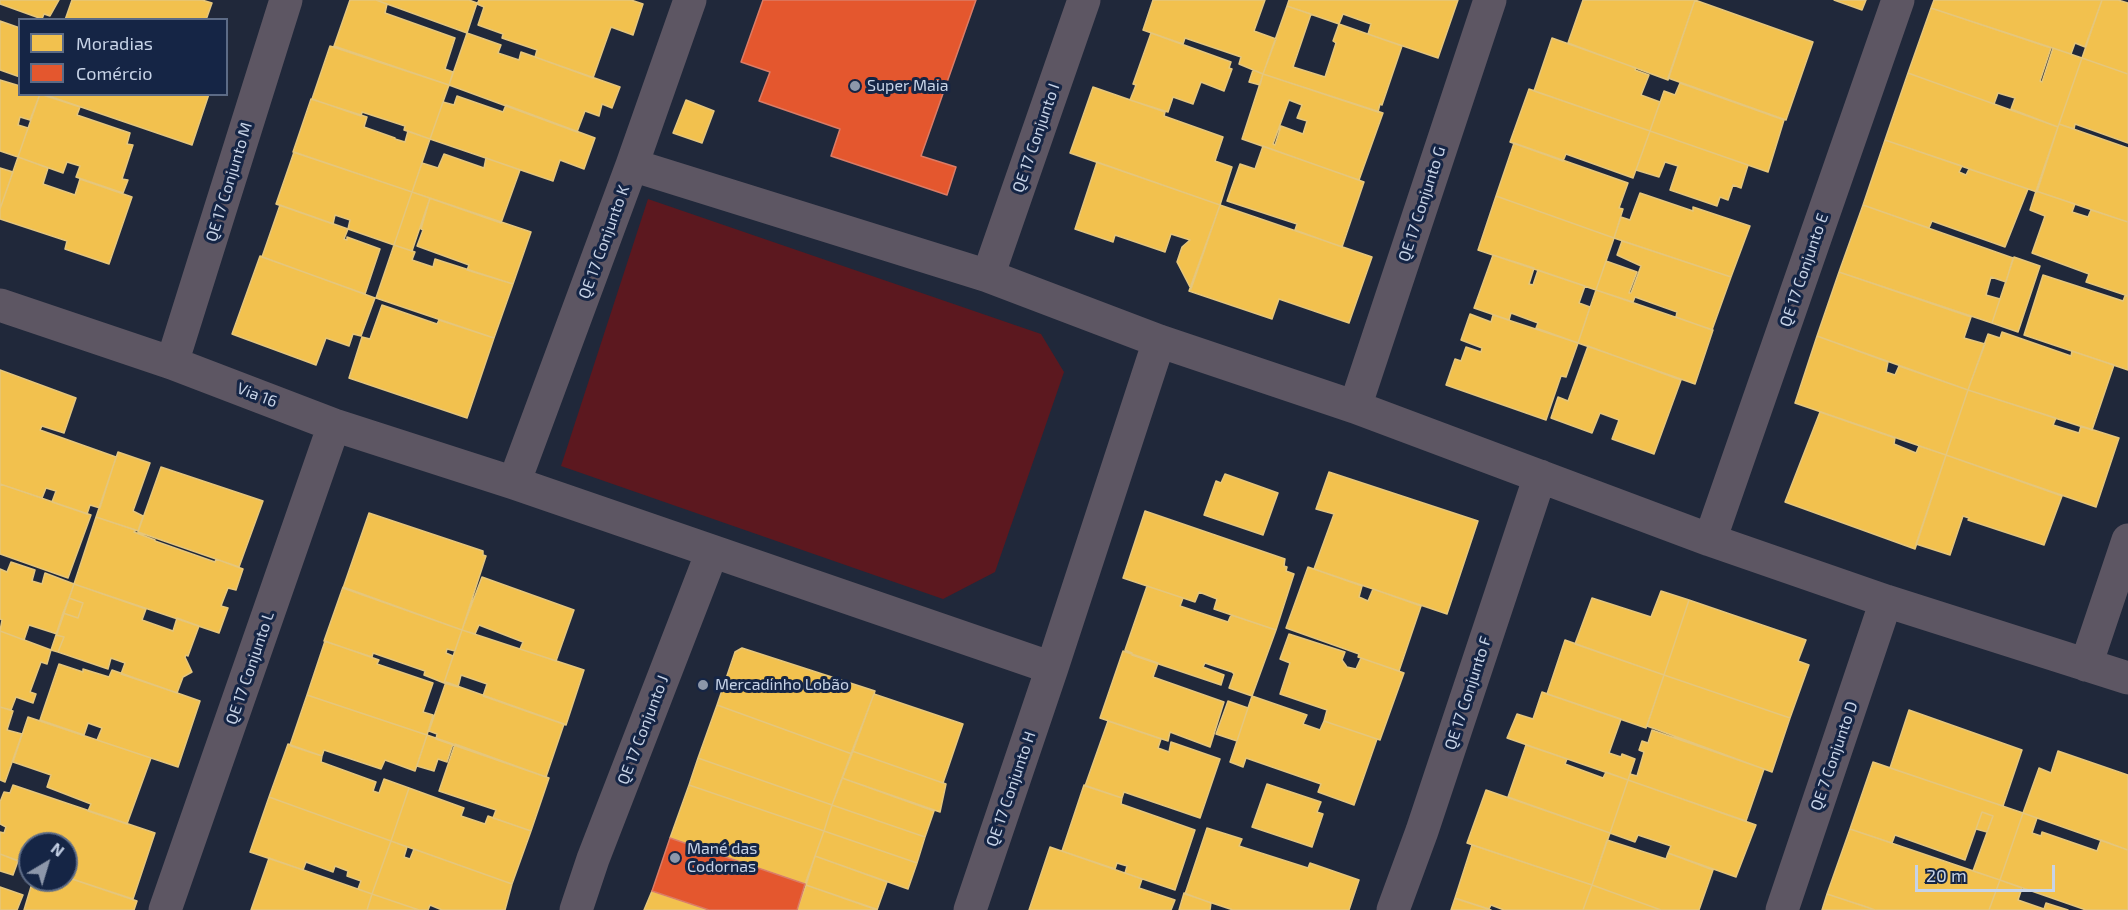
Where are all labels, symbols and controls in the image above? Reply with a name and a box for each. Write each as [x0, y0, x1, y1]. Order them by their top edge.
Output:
legend [18, 18, 228, 96]
text: Moradias [76, 32, 153, 54]
text: Comércio [76, 62, 152, 84]
place label: Super Maia [867, 76, 949, 96]
marker: Super Maia [848, 79, 862, 93]
street label: QE 17 Conjunto I [1008, 81, 1064, 195]
street label: QE 17 Conjunto M [202, 120, 256, 244]
street label: QE 17 Conjunto G [1394, 144, 1450, 264]
street label: QE 17 Conjunto K [575, 183, 633, 301]
street label: QE 17 Conjunto E [1776, 211, 1832, 329]
street label: Via 16 [234, 379, 280, 411]
street label: QE 17 Conjunto L [222, 609, 278, 727]
street label: QE 17 Conjunto F [1441, 634, 1495, 752]
street label: QE 17 Conjunto J [613, 673, 673, 787]
place label: Mercadinho Lobão [715, 675, 849, 695]
marker: Mercadinho Lobão [696, 678, 710, 692]
street label: QE 7 Conjunto D [1806, 699, 1862, 813]
street label: QE 17 Conjunto H [982, 729, 1040, 849]
north arrow [18, 832, 78, 892]
text: N [48, 838, 69, 860]
place label: Mané das Codornas [687, 839, 757, 877]
marker: Mané das Codornas [668, 851, 682, 865]
scale bar [1918, 853, 2058, 891]
text: 20 m [1926, 864, 1967, 886]

